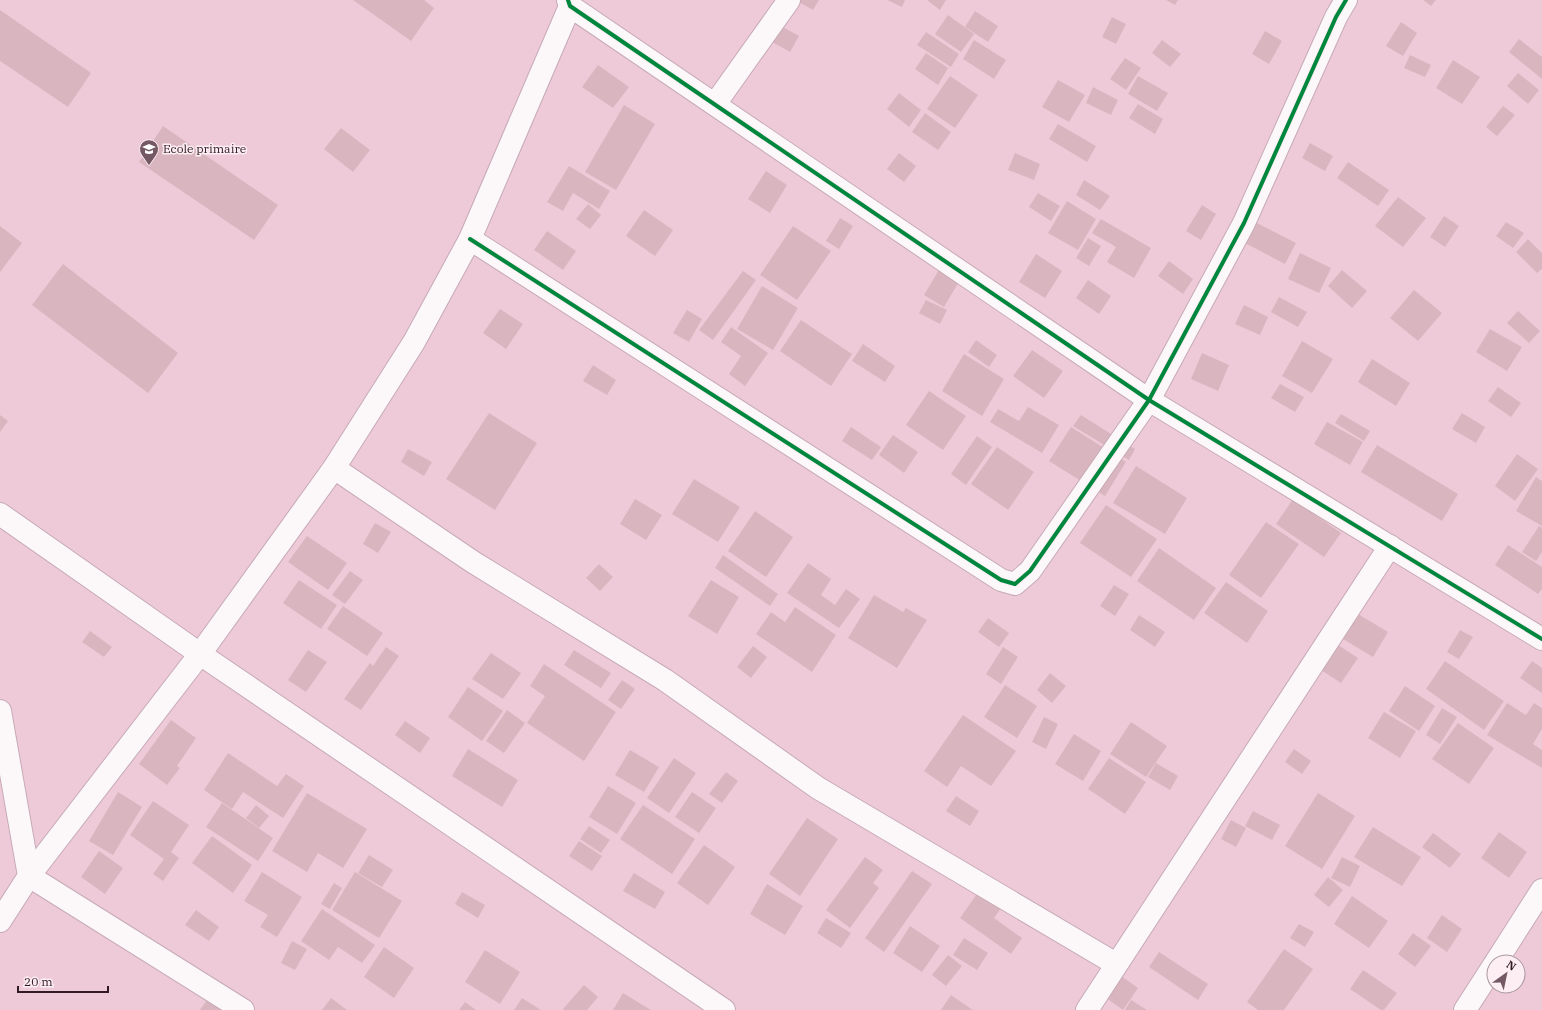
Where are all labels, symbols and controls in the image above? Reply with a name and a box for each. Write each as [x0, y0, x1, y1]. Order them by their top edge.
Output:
school or university icon: Ecole primaire [138, 138, 160, 166]
place label: Ecole primaire [163, 141, 246, 156]
north arrow [1486, 954, 1526, 994]
text: N [1504, 957, 1519, 974]
scale bar [18, 968, 108, 994]
text: 20 m [24, 974, 53, 989]

